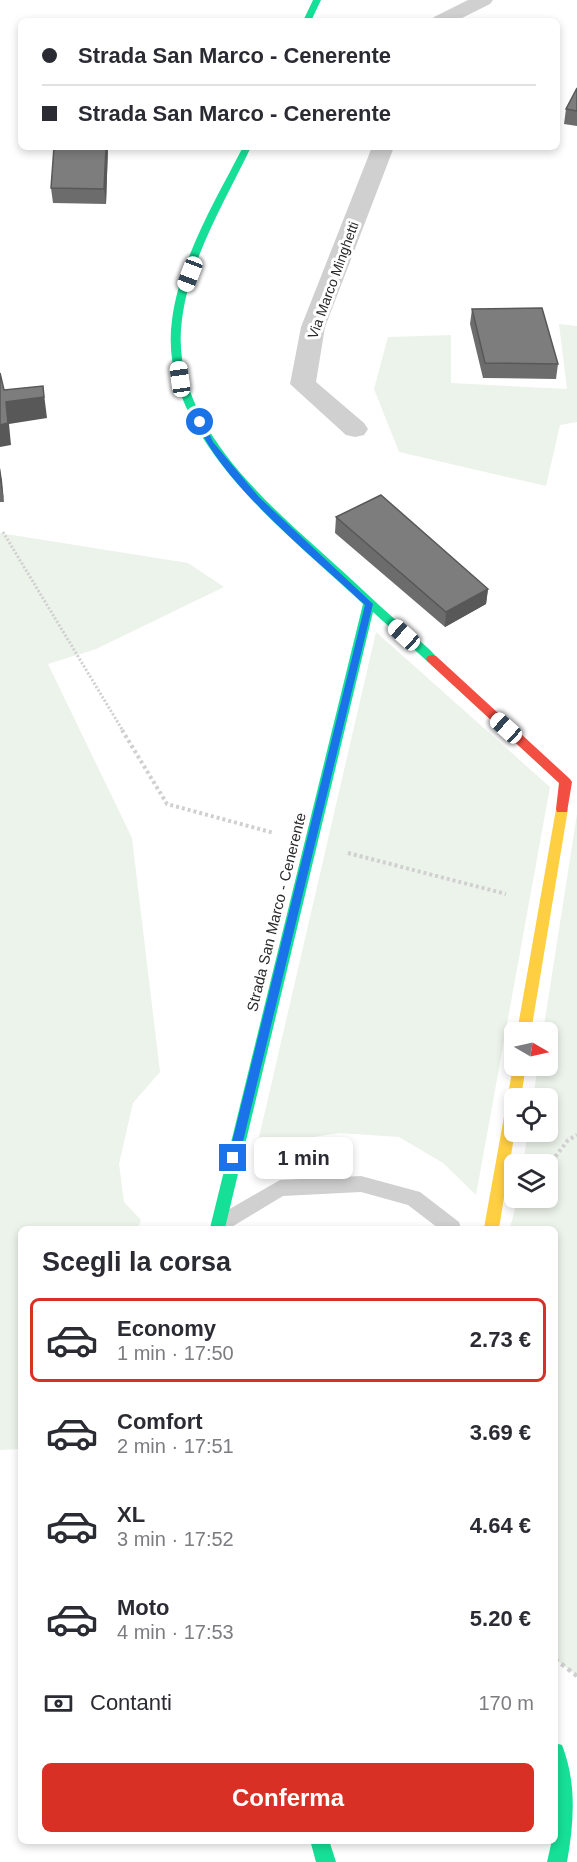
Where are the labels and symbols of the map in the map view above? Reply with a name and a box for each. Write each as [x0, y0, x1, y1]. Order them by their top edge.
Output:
street label: Via Marco Minghetti [304, 219, 362, 341]
car [175, 254, 205, 294]
car [169, 360, 191, 398]
route start [186, 408, 213, 435]
car [385, 616, 423, 654]
car [487, 709, 525, 747]
street label: Strada San Marco - Cenerente [243, 811, 309, 1013]
north arrow [504, 1022, 558, 1076]
callout: 1 min [254, 1137, 353, 1179]
route end [219, 1144, 246, 1171]

